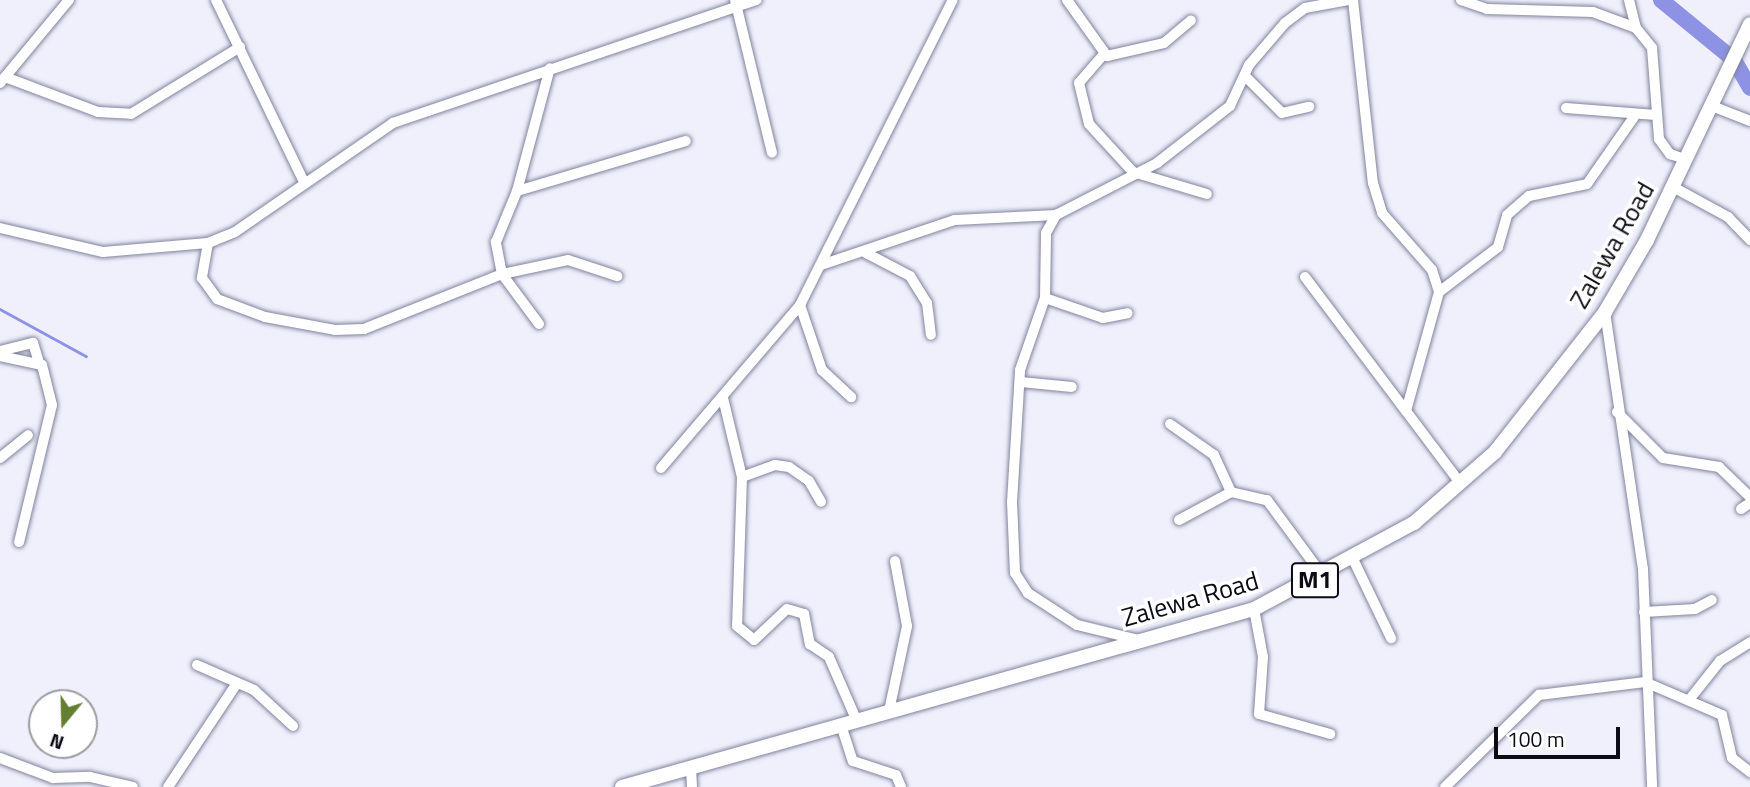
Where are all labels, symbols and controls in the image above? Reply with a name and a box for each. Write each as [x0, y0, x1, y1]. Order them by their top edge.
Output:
street label: Zalewa Road [1563, 176, 1661, 314]
road number: M1 [1290, 560, 1340, 600]
street label: Zalewa Road [1118, 565, 1262, 633]
north arrow [28, 689, 98, 759]
scale bar [1498, 714, 1624, 758]
text: 100 m [1507, 723, 1564, 755]
text: N [46, 727, 68, 758]

